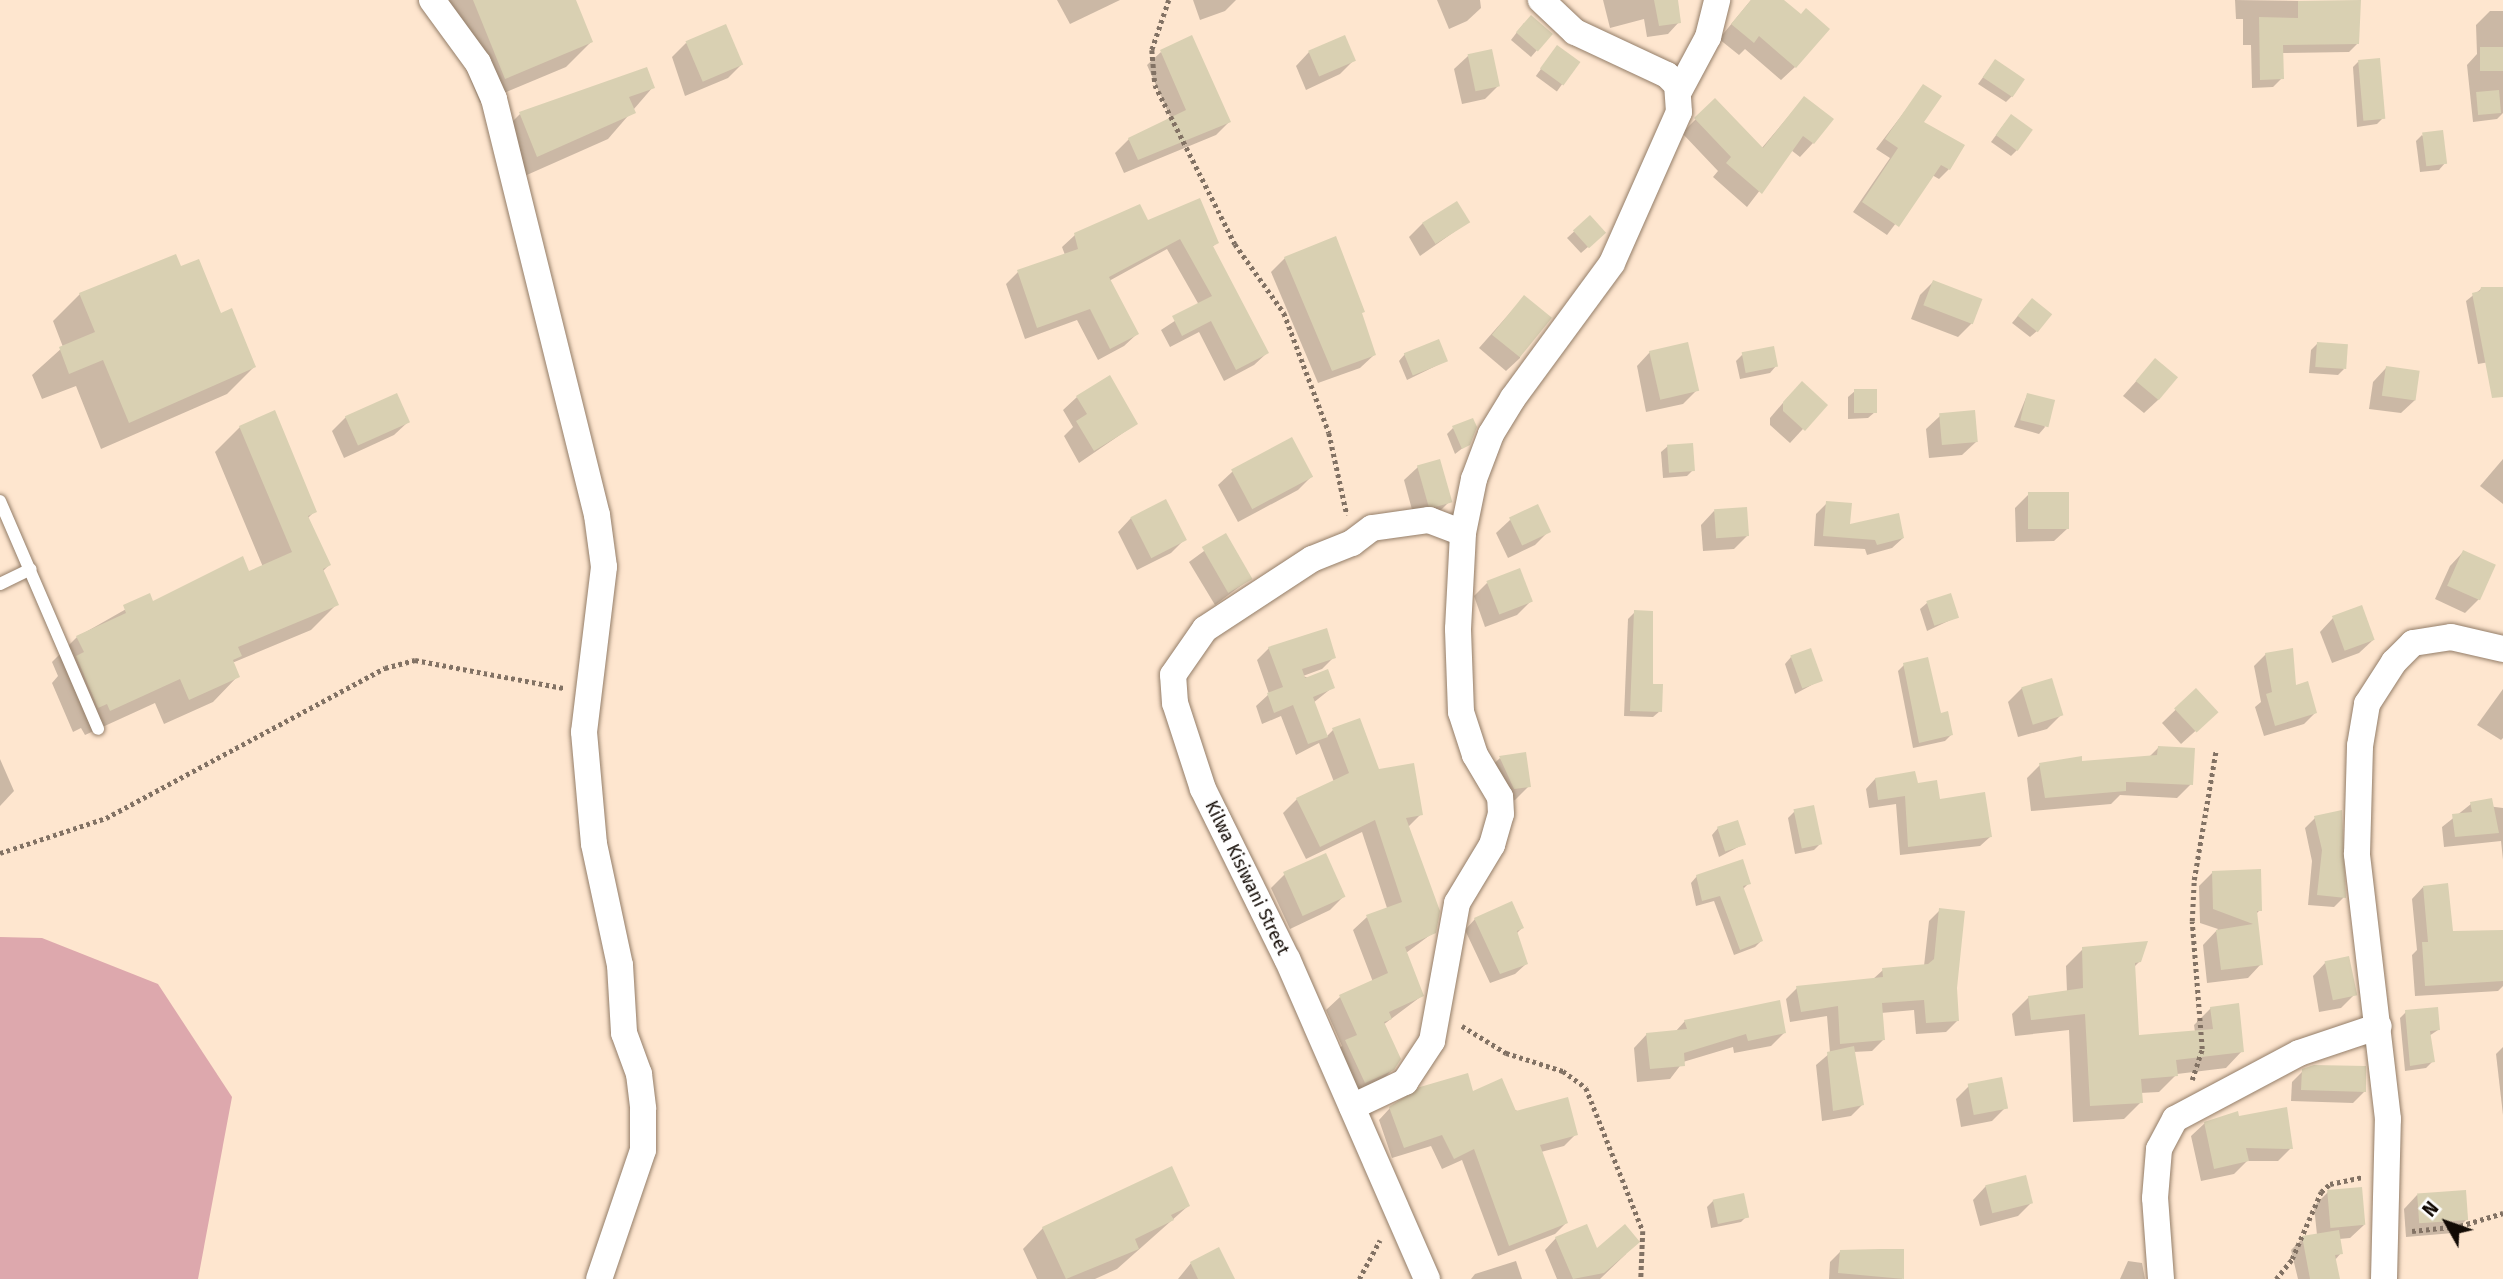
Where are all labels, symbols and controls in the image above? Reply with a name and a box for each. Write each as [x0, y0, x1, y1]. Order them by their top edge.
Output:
street label: Kilwa Kisiwani Street [1200, 797, 1294, 959]
north arrow [2412, 1188, 2482, 1258]
text: N [2418, 1197, 2443, 1221]

